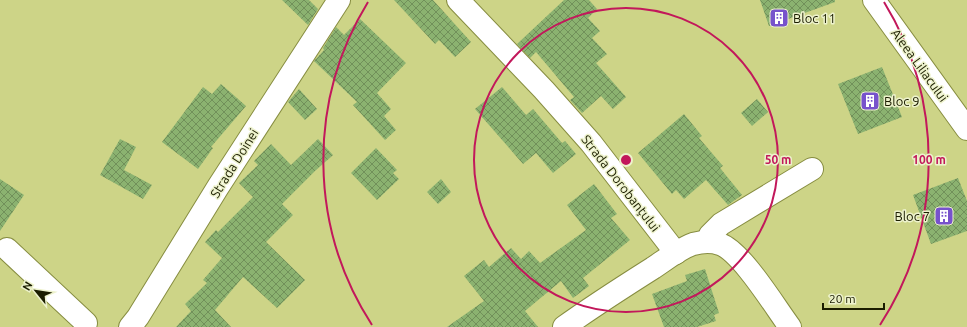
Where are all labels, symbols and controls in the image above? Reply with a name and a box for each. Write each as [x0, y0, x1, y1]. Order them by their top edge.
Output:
building icon: Bloc 11 [768, 7, 790, 29]
place label: Bloc 11 [793, 11, 836, 25]
street label: Aleea Liliacului [889, 26, 951, 104]
building icon: Bloc 9 [859, 90, 881, 112]
place label: Bloc 9 [884, 94, 920, 108]
street label: Strada Doinei [207, 126, 261, 200]
street label: Strada Dorobanțului [579, 132, 663, 234]
centre of rings [619, 153, 633, 167]
text: 50 m [765, 153, 791, 166]
text: 100 m [912, 153, 946, 166]
building icon: Bloc 7 [933, 205, 955, 227]
place label: Bloc 7 [894, 209, 930, 223]
north arrow [16, 271, 56, 311]
text: N [20, 279, 35, 293]
scale bar [823, 285, 884, 311]
text: 20 m [829, 292, 856, 305]

